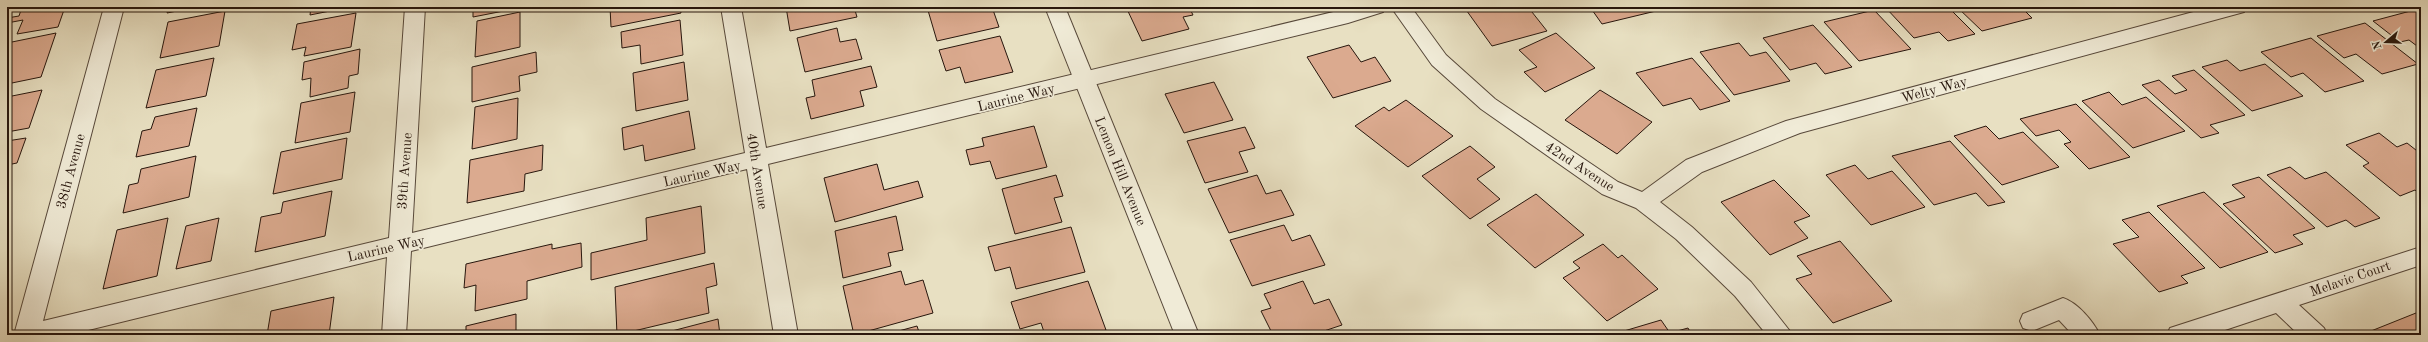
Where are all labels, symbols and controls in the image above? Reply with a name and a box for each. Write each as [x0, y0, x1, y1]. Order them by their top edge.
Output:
north arrow [2366, 22, 2406, 62]
text: N [2371, 38, 2385, 51]
street label: Welty Way [1900, 74, 1969, 106]
street label: Laurine Way [976, 81, 1057, 114]
street label: Lemon Hill Avenue [1092, 115, 1148, 228]
street label: 38th Avenue [54, 132, 88, 210]
street label: 39th Avenue [395, 132, 415, 210]
street label: 40th Avenue [744, 132, 770, 210]
street label: 42nd Avenue [1542, 139, 1617, 194]
street label: Laurine Way [662, 158, 743, 190]
street label: Laurine Way [346, 233, 427, 265]
street label: Melavic Court [2308, 259, 2392, 299]

